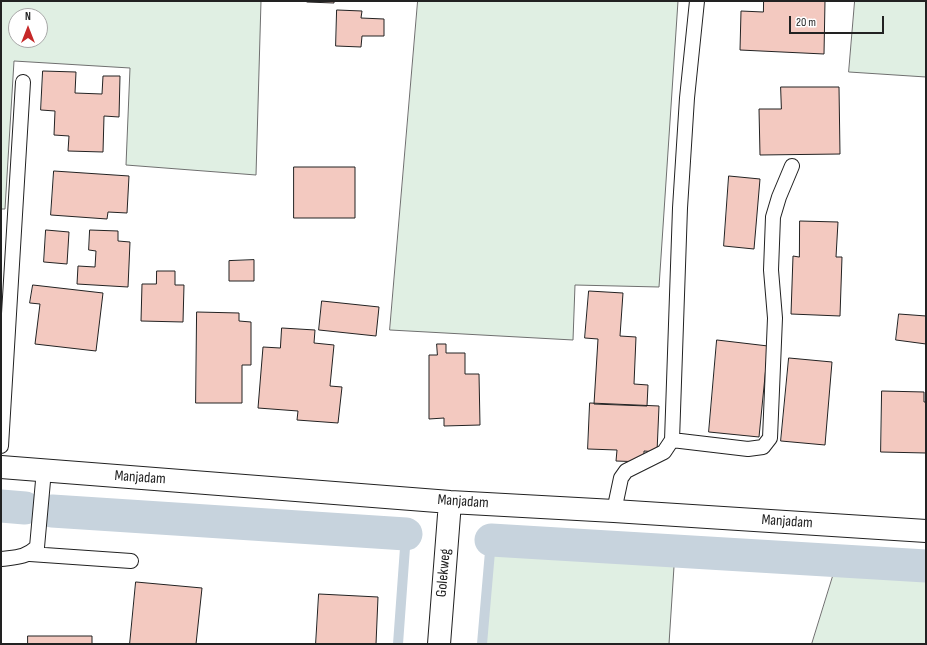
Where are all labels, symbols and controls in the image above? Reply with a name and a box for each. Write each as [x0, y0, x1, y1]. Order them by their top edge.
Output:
north arrow [8, 8, 48, 48]
scale bar [791, 8, 886, 34]
text: N [25, 10, 31, 23]
text: 20 m [796, 15, 816, 30]
street label: Manjadam [114, 467, 166, 489]
street label: Manjadam [437, 491, 489, 513]
street label: Manjadam [761, 511, 813, 533]
street label: Golekweg [433, 548, 455, 598]

